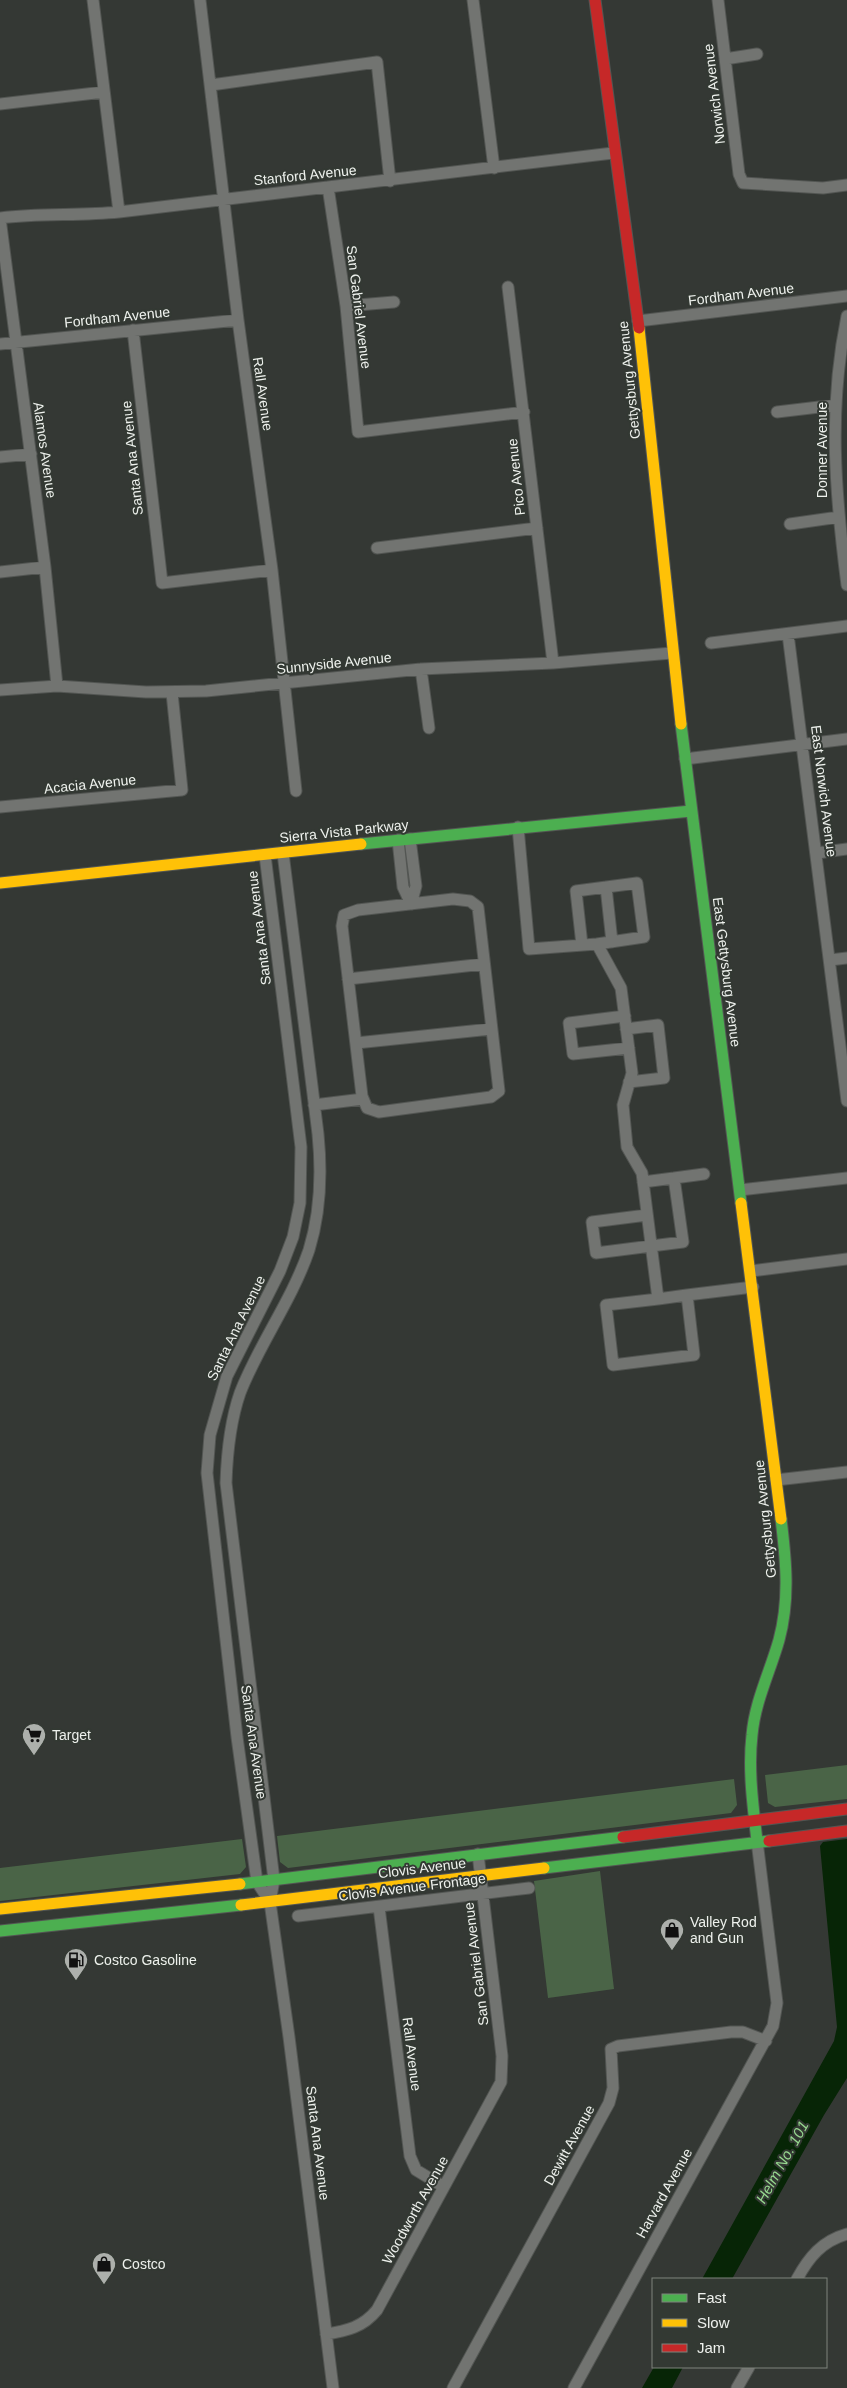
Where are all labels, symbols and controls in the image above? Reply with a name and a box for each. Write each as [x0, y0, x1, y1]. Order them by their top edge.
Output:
street label: Norwich Avenue [700, 43, 728, 145]
street label: Stanford Avenue [253, 162, 357, 188]
street label: San Gabriel Avenue [343, 244, 375, 370]
street label: Fordham Avenue [687, 280, 795, 308]
street label: Fordham Avenue [63, 303, 171, 331]
street label: Gettysburg Avenue [615, 320, 643, 440]
street label: Rall Avenue [250, 356, 276, 432]
street label: Santa Ana Avenue [118, 400, 146, 516]
street label: Alamos Avenue [30, 401, 60, 499]
street label: Donner Avenue [814, 402, 830, 498]
street label: Pico Avenue [504, 437, 528, 516]
street label: Sunnyside Avenue [276, 649, 393, 677]
street label: East Norwich Avenue [808, 724, 840, 858]
street label: Acacia Avenue [43, 771, 137, 797]
street label: Sierra Vista Parkway [279, 816, 409, 846]
street label: Santa Ana Avenue [244, 870, 274, 986]
street label: East Gettysburg Avenue [710, 896, 744, 1048]
street label: Santa Ana Avenue [204, 1273, 268, 1383]
street label: Gettysburg Avenue [751, 1459, 779, 1579]
street label: Santa Ana Avenue [238, 1684, 270, 1800]
supermarket icon: Target [21, 1722, 47, 1756]
place label: Target [52, 1727, 91, 1743]
street label: Clovis Avenue [377, 1855, 467, 1881]
street label: Clovis Avenue Frontage [337, 1870, 487, 1904]
street label: San Gabriel Avenue [460, 1901, 492, 2027]
place label: Valley Rod and Gun [690, 1914, 757, 1946]
shop icon: Valley Rod and Gun [659, 1917, 685, 1951]
fuel station icon: Costco Gasoline [63, 1947, 89, 1981]
place label: Costco Gasoline [94, 1952, 197, 1968]
street label: Rall Avenue [400, 2016, 425, 2092]
street label: Santa Ana Avenue [303, 2085, 333, 2201]
street label: Dewitt Avenue [540, 2102, 598, 2188]
water label: Helm No. 101 [752, 2118, 812, 2206]
street label: Harvard Avenue [633, 2145, 695, 2241]
street label: Woodworth Avenue [379, 2153, 451, 2267]
shop icon: Costco [91, 2251, 117, 2285]
place label: Costco [122, 2256, 166, 2272]
legend [652, 2278, 827, 2368]
text: Fast [697, 2289, 727, 2306]
text: Slow [697, 2314, 730, 2331]
text: Jam [697, 2339, 725, 2356]

